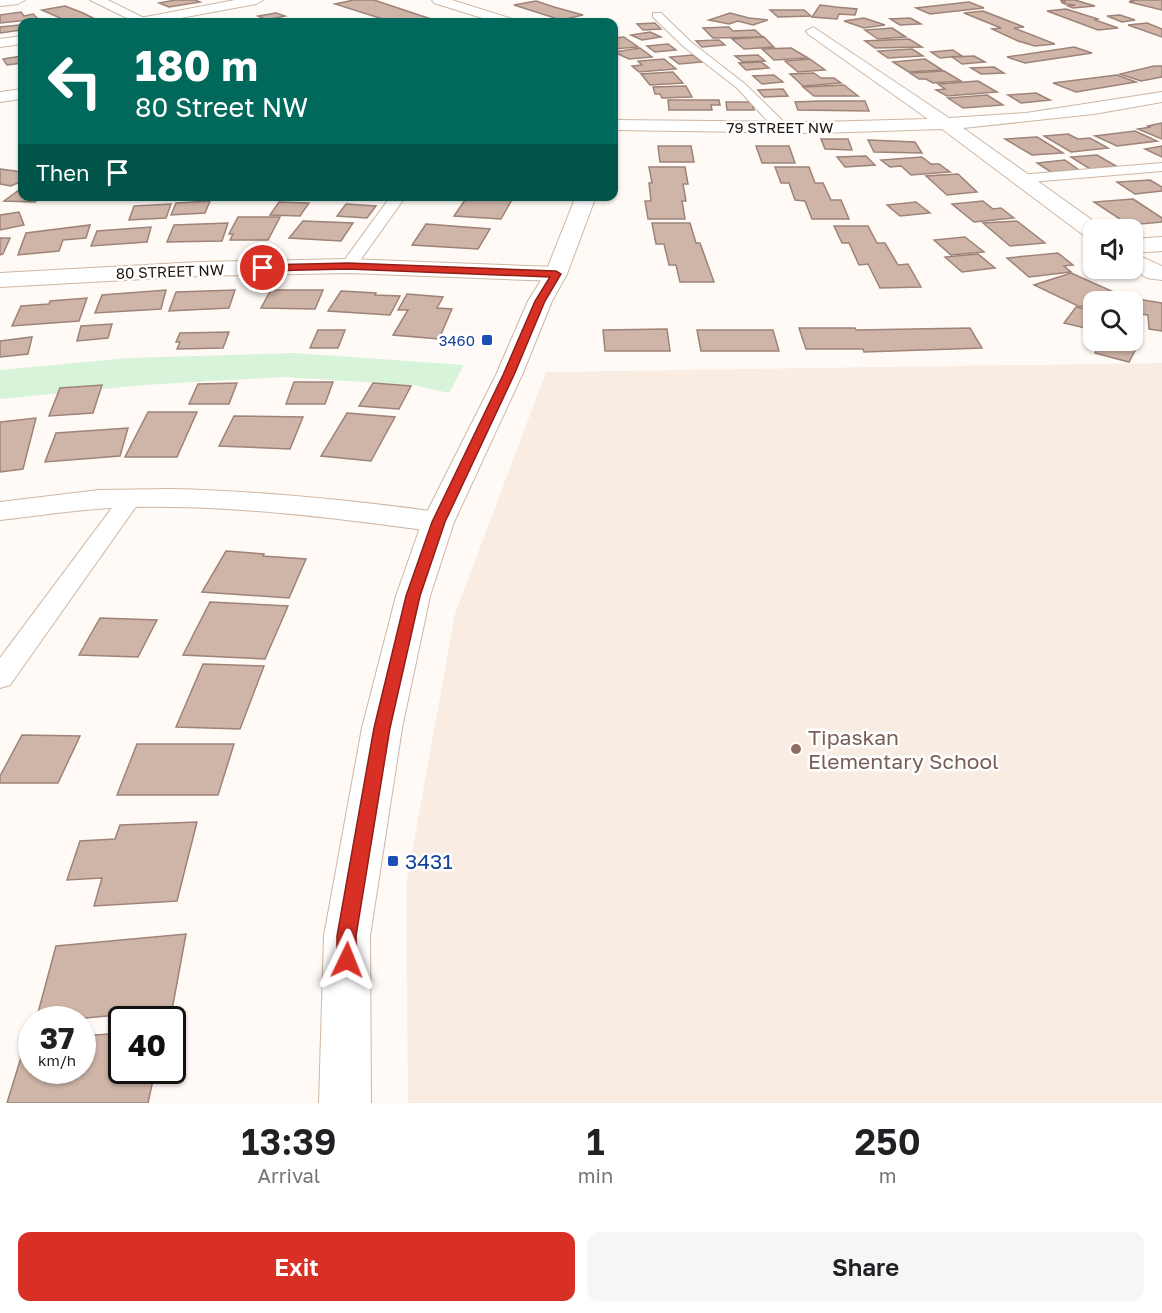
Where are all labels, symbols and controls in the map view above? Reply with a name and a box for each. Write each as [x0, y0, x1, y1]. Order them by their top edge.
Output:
text: 180 m [135, 40, 258, 90]
icon: left [36, 42, 114, 120]
text: 80 Street NW [135, 91, 308, 123]
street label: 79 STREET NW [726, 118, 834, 136]
icon: arrive [101, 156, 134, 189]
text: Then [36, 159, 89, 186]
map controls [1083, 219, 1143, 351]
button: sound [1083, 219, 1143, 279]
pin [237, 242, 288, 293]
icon: arrive [246, 251, 279, 284]
street label: 80 STREET NW [115, 260, 225, 282]
button: search [1083, 291, 1143, 351]
place label: 3460 [439, 331, 475, 349]
marker: 3460 [480, 333, 494, 347]
place label: Tipaskan Elementary School [808, 724, 999, 774]
marker: Tipaskan Elementary School [789, 742, 803, 756]
place label: 3431 [405, 848, 453, 874]
marker: 3431 [386, 854, 400, 868]
position arrow [315, 928, 379, 992]
speed limit sign: 40 [108, 1006, 186, 1084]
text: 37 [40, 1020, 74, 1056]
text: km/h [38, 1051, 76, 1069]
text: 13:39 [241, 1120, 337, 1163]
text: 1 [586, 1120, 605, 1163]
text: 250 [855, 1120, 921, 1163]
text: Arrival [258, 1163, 320, 1187]
text: min [578, 1163, 613, 1187]
text: m [879, 1163, 896, 1187]
button: Exit [18, 1232, 575, 1301]
button: Share [587, 1232, 1144, 1301]

